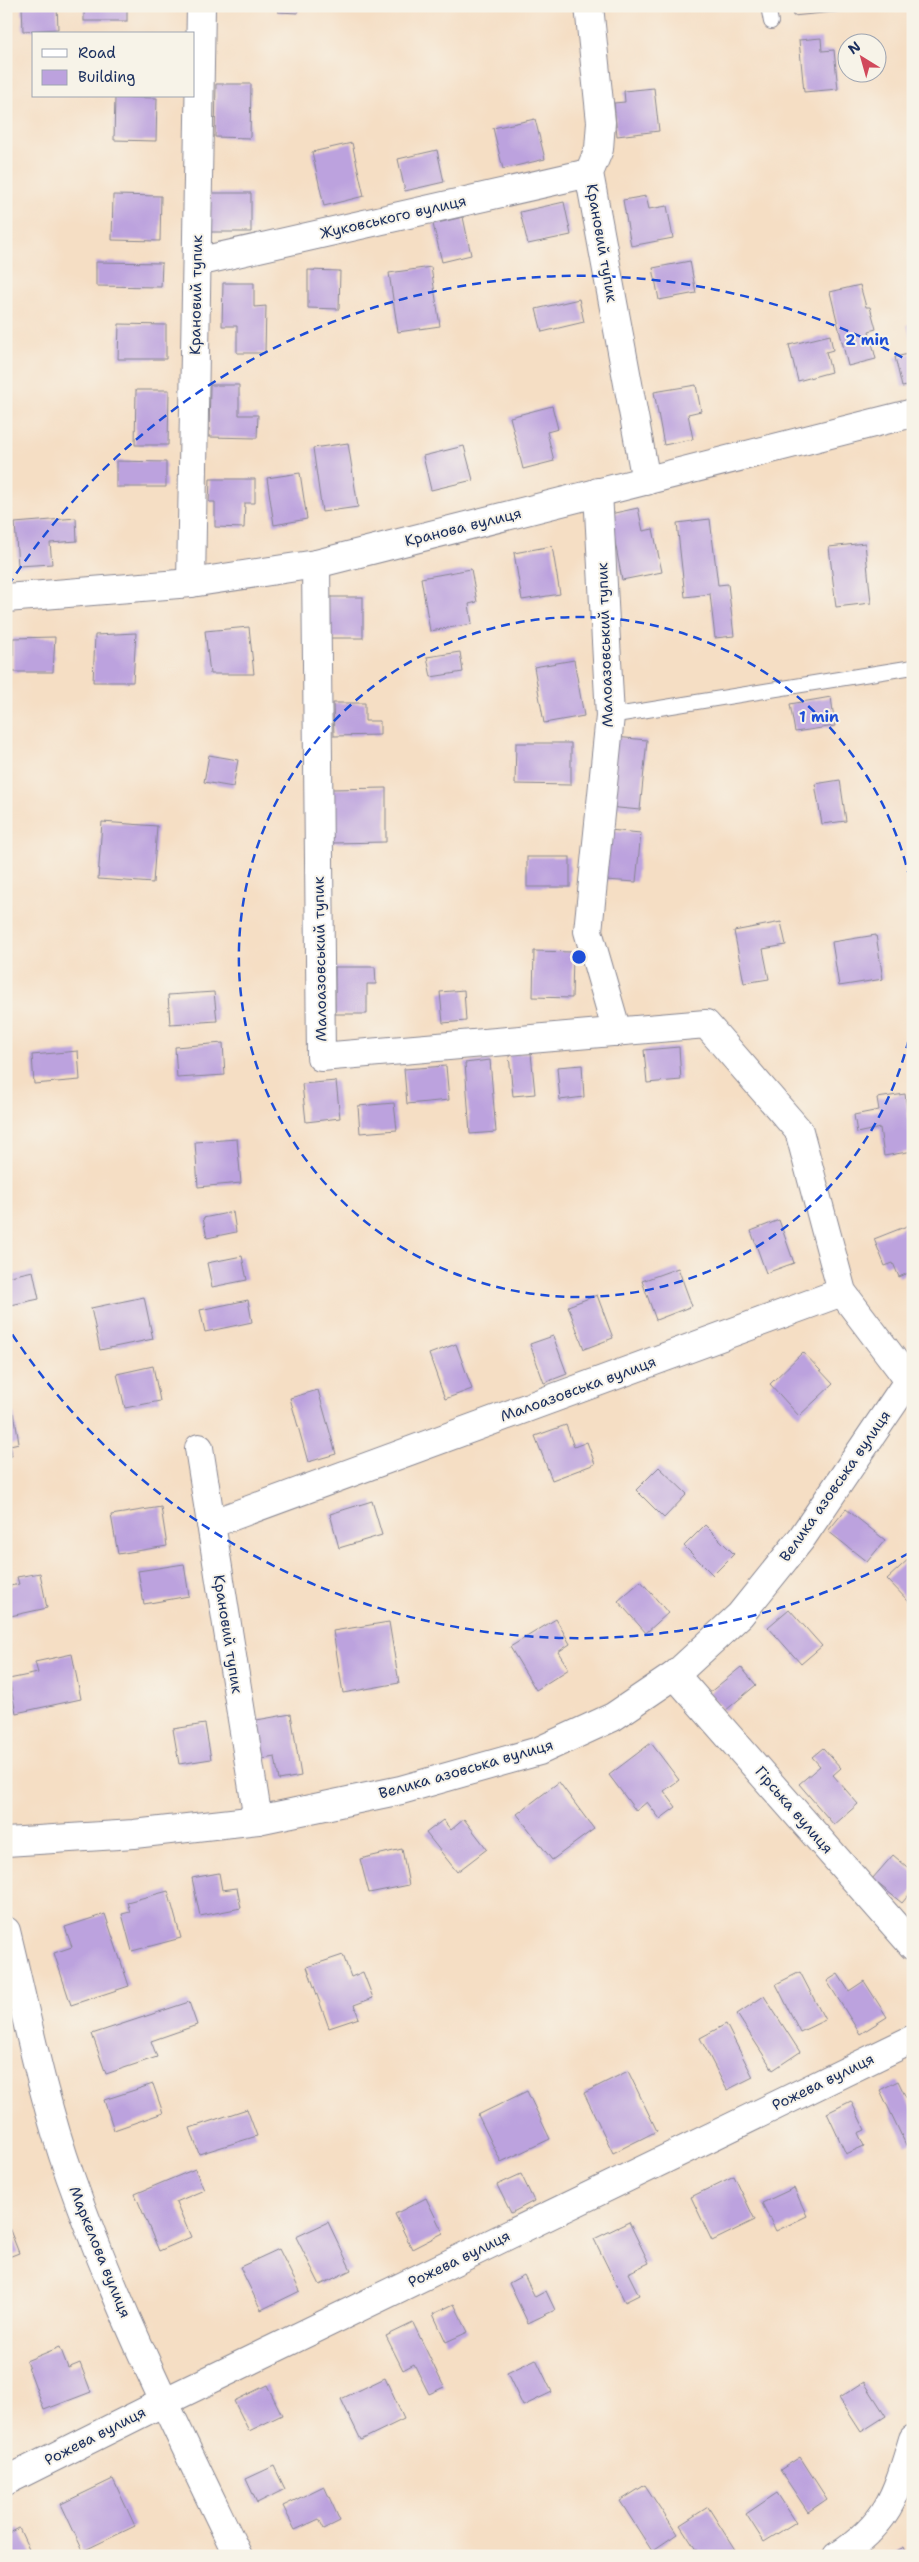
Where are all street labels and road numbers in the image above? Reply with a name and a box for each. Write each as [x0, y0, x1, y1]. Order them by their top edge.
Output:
street label: Крановий тупик [582, 182, 622, 304]
street label: Жуковського вулиця [318, 190, 468, 244]
street label: Крановий тупик [185, 235, 207, 355]
street label: Кранова вулиця [403, 503, 523, 551]
street label: Малоазовський тупик [592, 562, 618, 728]
street label: Малоазовський тупик [309, 876, 331, 1042]
street label: Малоазовська вулиця [497, 1351, 659, 1427]
street label: Велика азовська вулиця [775, 1406, 895, 1566]
street label: Крановий тупик [209, 1573, 247, 1695]
street label: Велика азовська вулиця [376, 1735, 556, 1803]
street label: Гірська вулиця [750, 1762, 838, 1858]
street label: Рожева вулиця [769, 2049, 877, 2115]
street label: Маркелова вулиця [64, 2183, 136, 2321]
street label: Рожева вулиця [405, 2226, 513, 2292]
street label: Рожева вулиця [41, 2402, 149, 2470]

